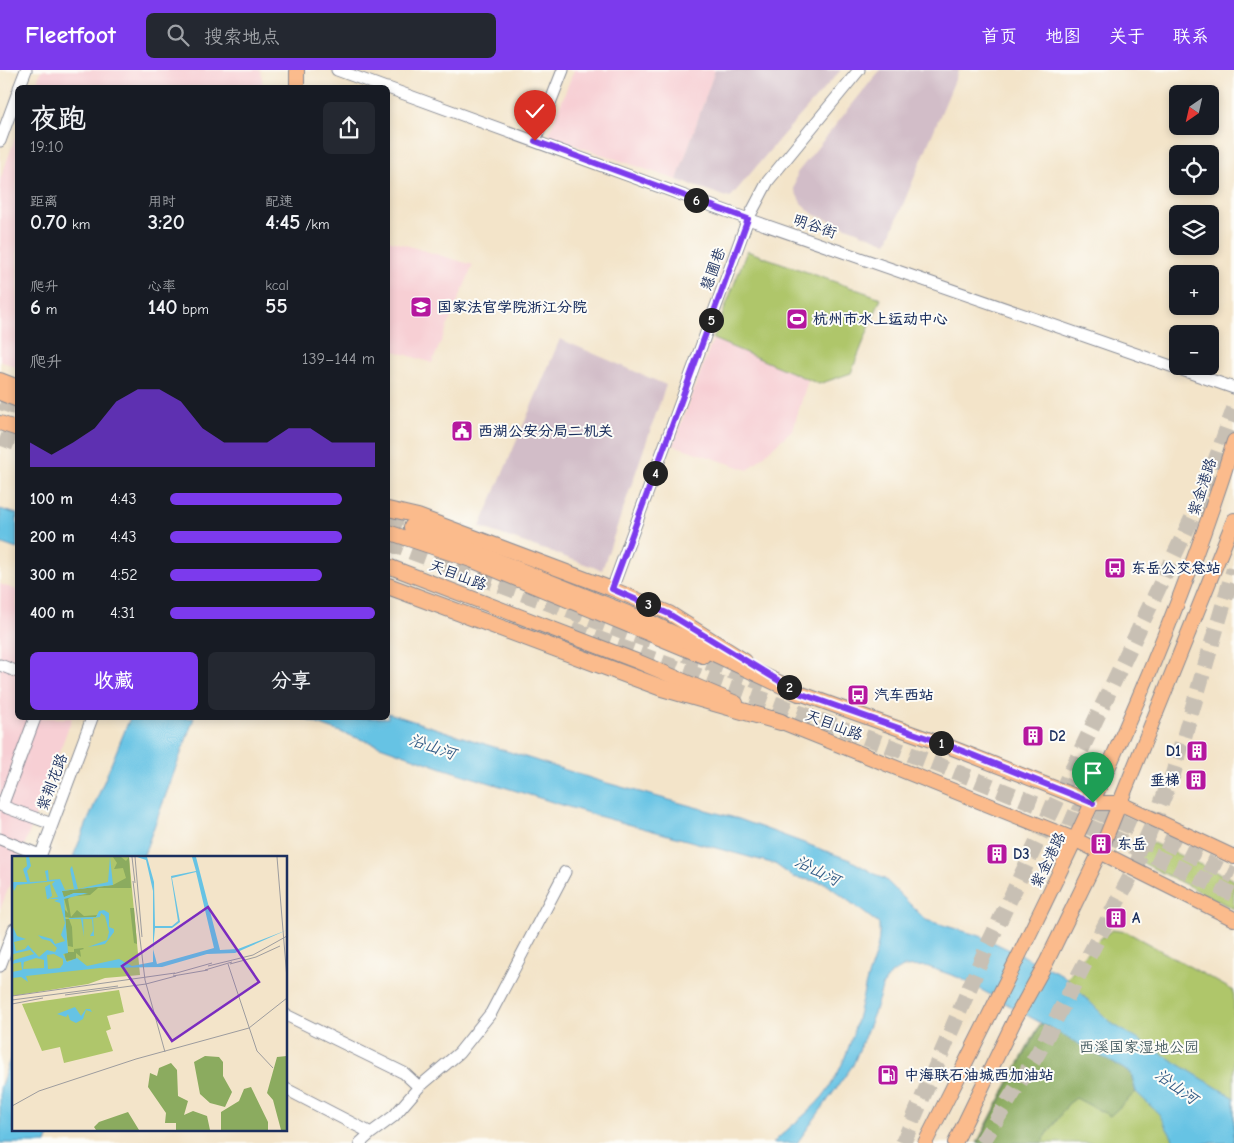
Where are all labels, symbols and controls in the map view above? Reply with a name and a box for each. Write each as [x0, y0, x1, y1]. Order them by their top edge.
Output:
search box [146, 13, 496, 58]
text: Fleetfoot [25, 21, 116, 49]
icon: search [164, 21, 192, 49]
text: 搜索地点 [204, 26, 280, 48]
text: 首页 [981, 26, 1017, 47]
text: 地图 [1045, 26, 1081, 47]
text: 关于 [1109, 26, 1145, 47]
text: 联系 [1173, 26, 1209, 47]
north arrow [1169, 85, 1219, 135]
map controls [1169, 85, 1219, 375]
pin [514, 90, 556, 141]
icon: check [521, 97, 549, 125]
button: share [323, 102, 375, 154]
text: 夜跑 [30, 103, 86, 135]
text: 19:10 [30, 138, 64, 156]
button: locate [1169, 145, 1219, 195]
pin: 6 [684, 188, 708, 212]
text: 6 [693, 192, 700, 209]
text: 距离 [30, 193, 58, 210]
text: 用时 [148, 193, 176, 210]
text: 配速 [265, 193, 293, 210]
button: layers [1169, 205, 1219, 255]
text: 0.70 [30, 210, 67, 234]
text: 3:20 [148, 210, 185, 234]
text: 4:45 [265, 210, 301, 234]
street label: 明谷街 [791, 210, 839, 242]
text: km [67, 216, 90, 233]
text: /km [301, 216, 330, 233]
street label: 慧圃巷 [697, 245, 729, 293]
button: + [1169, 265, 1219, 315]
text: kcal [265, 277, 289, 294]
text: 爬升 [30, 278, 58, 295]
text: 心率 [148, 278, 176, 295]
text: 55 [265, 294, 288, 318]
text: 6 [30, 295, 41, 319]
text: 140 [148, 295, 178, 319]
school or university icon: 国家法官学院浙江分院 [409, 295, 433, 319]
place label: 国家法官学院浙江分院 [437, 298, 587, 316]
text: m [41, 301, 57, 318]
text: bpm [178, 301, 209, 318]
sports icon: 杭州市水上运动中心 [785, 307, 809, 331]
pin: 5 [698, 308, 724, 332]
place label: 杭州市水上运动中心 [813, 310, 948, 328]
text: 5 [708, 312, 715, 329]
button: − [1169, 325, 1219, 375]
text: 139–144 m [302, 350, 375, 368]
text: 爬升 [30, 353, 62, 371]
public building icon: 西湖公安分局二机关 [450, 419, 474, 443]
place label: 西湖公安分局二机关 [478, 422, 613, 440]
street label: 紫金港路 [1184, 456, 1220, 518]
pin: 4 [642, 460, 668, 486]
text: 4 [652, 465, 659, 482]
text: 100 m [30, 490, 73, 508]
text: 4:43 [110, 490, 136, 508]
text: 200 m [30, 528, 75, 546]
text: 4:43 [110, 528, 136, 546]
street label: 天目山路 [427, 556, 489, 594]
bus stop icon: 东岳公交总站 [1103, 556, 1127, 580]
place label: 东岳公交总站 [1131, 559, 1221, 577]
text: 300 m [30, 566, 75, 584]
text: 4:52 [110, 566, 138, 584]
pin: 3 [636, 592, 660, 616]
text: 3 [645, 596, 652, 613]
text: 400 m [30, 604, 74, 622]
text: 4:31 [110, 604, 135, 622]
button: 收藏 [30, 652, 198, 710]
button: 分享 [208, 652, 375, 710]
pin: 2 [776, 674, 802, 700]
text: 2 [786, 679, 793, 696]
bus stop icon: 汽车西站 [846, 683, 870, 707]
place label: 汽车西站 [874, 686, 934, 704]
street label: 天目山路 [803, 706, 865, 744]
building icon: D2 [1021, 724, 1045, 748]
place label: D2 [1049, 727, 1066, 745]
pin: 1 [928, 730, 954, 756]
water label: 沿山河 [407, 731, 461, 764]
text: 1 [939, 735, 944, 752]
building icon: D1 [1185, 739, 1209, 763]
place label: D1 [1166, 742, 1181, 760]
street label: 紫荆花路 [33, 751, 71, 813]
pin [1072, 752, 1114, 803]
icon: arrive [1079, 759, 1107, 787]
building icon: 垂梯 [1184, 768, 1208, 792]
place label: 垂梯 [1150, 771, 1180, 789]
street label: 紫金港路 [1027, 829, 1069, 891]
building icon: 东岳 [1089, 832, 1113, 856]
place label: 东岳 [1117, 835, 1147, 853]
building icon: D3 [985, 842, 1009, 866]
place label: D3 [1013, 845, 1030, 863]
water label: 沿山河 [792, 852, 846, 891]
inset map [12, 856, 288, 1130]
building icon: A [1104, 906, 1128, 930]
place label: A [1132, 909, 1141, 927]
park label: 西溪国家湿地公园 [1079, 1038, 1199, 1056]
fuel station icon: 中海联石油城西加油站 [876, 1063, 900, 1087]
water label: 沿山河 [1152, 1065, 1204, 1110]
place label: 中海联石油城西加油站 [904, 1066, 1054, 1084]

